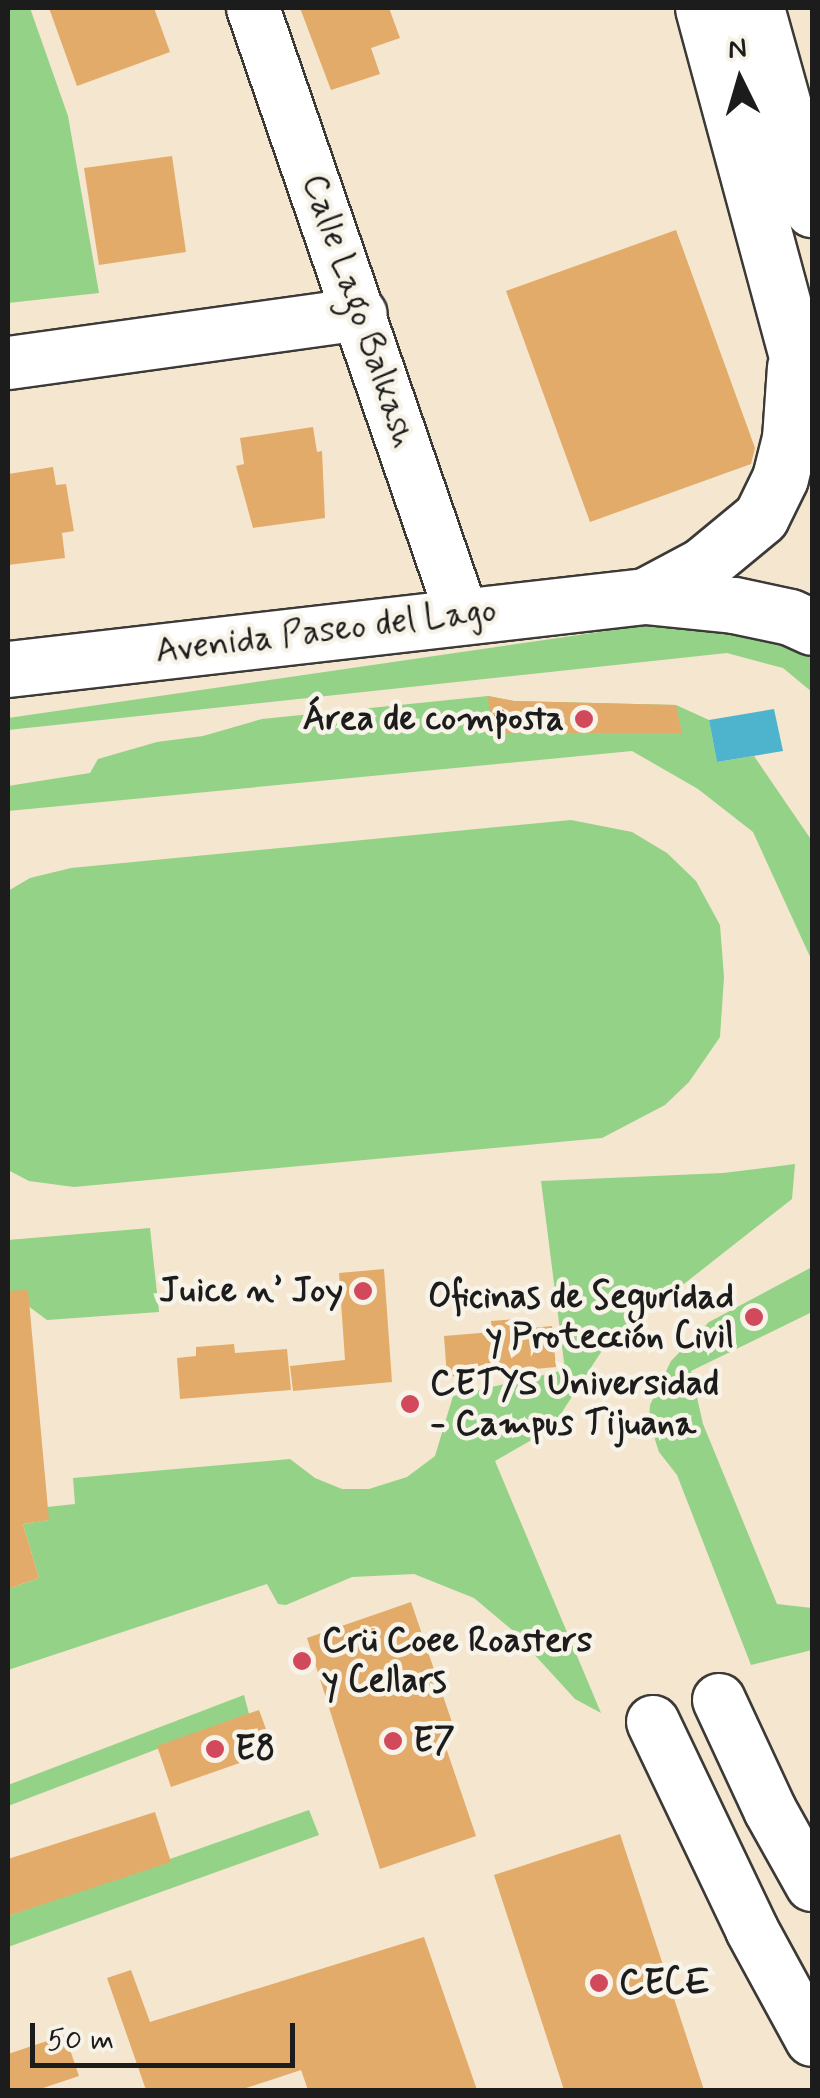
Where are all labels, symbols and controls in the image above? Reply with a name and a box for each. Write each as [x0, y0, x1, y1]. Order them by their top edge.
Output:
north arrow [690, 30, 790, 130]
text: N [726, 30, 748, 69]
street label: Calle Lago Balkash [294, 174, 424, 448]
street label: Avenida Paseo del Lago [155, 589, 497, 673]
place label: Área de composta [310, 698, 564, 740]
marker: Área de composta [573, 708, 595, 730]
place label: Juice n’ Joy [169, 1270, 343, 1312]
place label: Oficinas de Seguridad y Protección Civil [428, 1276, 734, 1358]
marker: Juice n’ Joy [352, 1280, 374, 1302]
marker: Oficinas de Seguridad y Protección Civil [743, 1306, 765, 1328]
place label: CETYS Universidad - Campus Tijuana [430, 1363, 723, 1445]
marker: CETYS Universidad - Campus Tijuana [399, 1393, 421, 1415]
place label: Crü Coee Roasters y Cellars [322, 1620, 592, 1702]
marker: Crü Coee Roasters y Cellars [291, 1650, 313, 1672]
place label: E7 [413, 1720, 455, 1762]
place label: E8 [235, 1728, 275, 1770]
marker: E7 [382, 1730, 404, 1752]
marker: E8 [204, 1738, 226, 1760]
place label: CECE [619, 1962, 710, 2004]
marker: CECE [588, 1972, 610, 1994]
scale bar [35, 2003, 300, 2065]
text: 50 m [47, 2021, 114, 2060]

